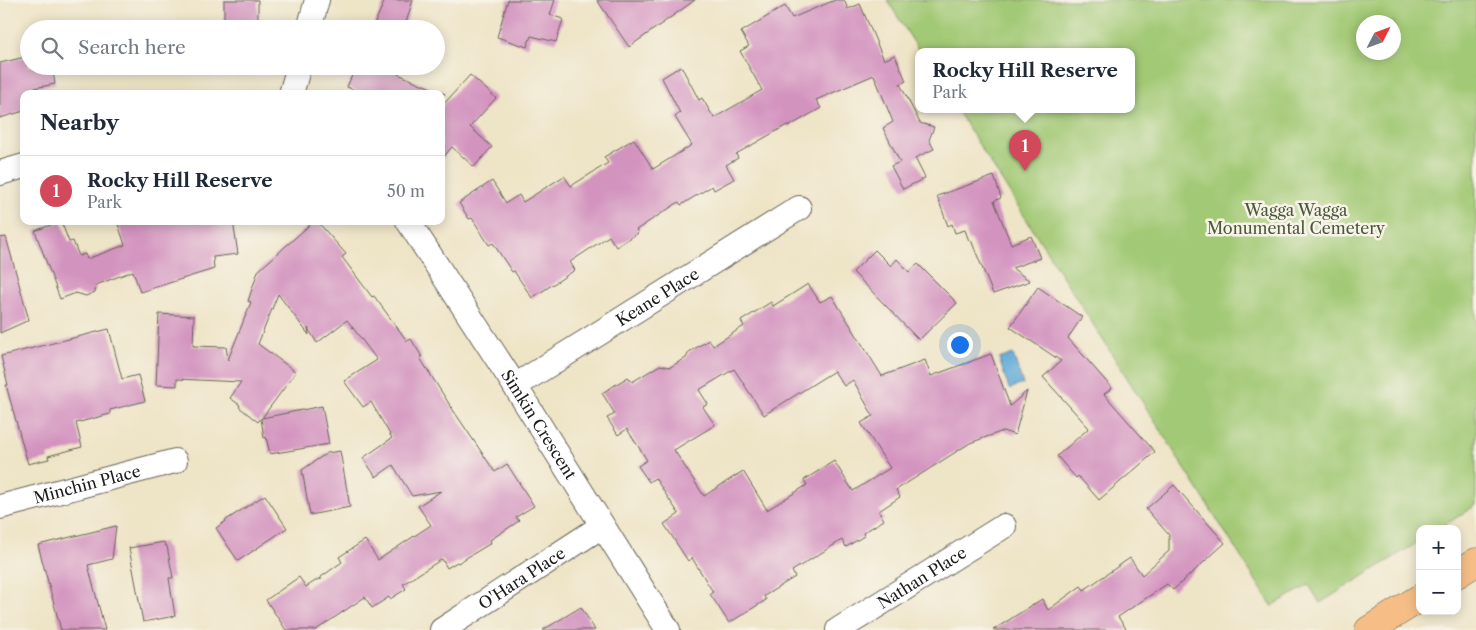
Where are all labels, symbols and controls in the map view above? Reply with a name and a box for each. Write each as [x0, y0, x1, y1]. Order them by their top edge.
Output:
north arrow [1356, 15, 1401, 60]
search box [20, 20, 445, 75]
icon: search [38, 34, 66, 62]
text: Search here [78, 36, 186, 59]
popup [915, 48, 1135, 113]
text: Rocky Hill Reserve [932, 59, 1118, 82]
text: Park [932, 82, 967, 102]
text: Nearby [40, 110, 119, 135]
pin: 1 [1009, 130, 1041, 171]
text: Rocky Hill Reserve [87, 169, 273, 192]
text: 1 [52, 181, 60, 201]
text: 50 m [387, 181, 425, 201]
text: Park [87, 192, 122, 212]
park label: Wagga Wagga Monumental Cemetery [1207, 200, 1386, 238]
street label: Keane Place [612, 263, 702, 330]
your location [947, 332, 973, 358]
street label: Simkin Crescent [497, 366, 581, 483]
street label: Minchin Place [31, 460, 143, 508]
map controls [1416, 525, 1461, 615]
button: + [1416, 525, 1461, 570]
street label: Nathan Place [874, 542, 970, 613]
street label: O'Hara Place [475, 543, 569, 614]
button: − [1416, 570, 1461, 615]

